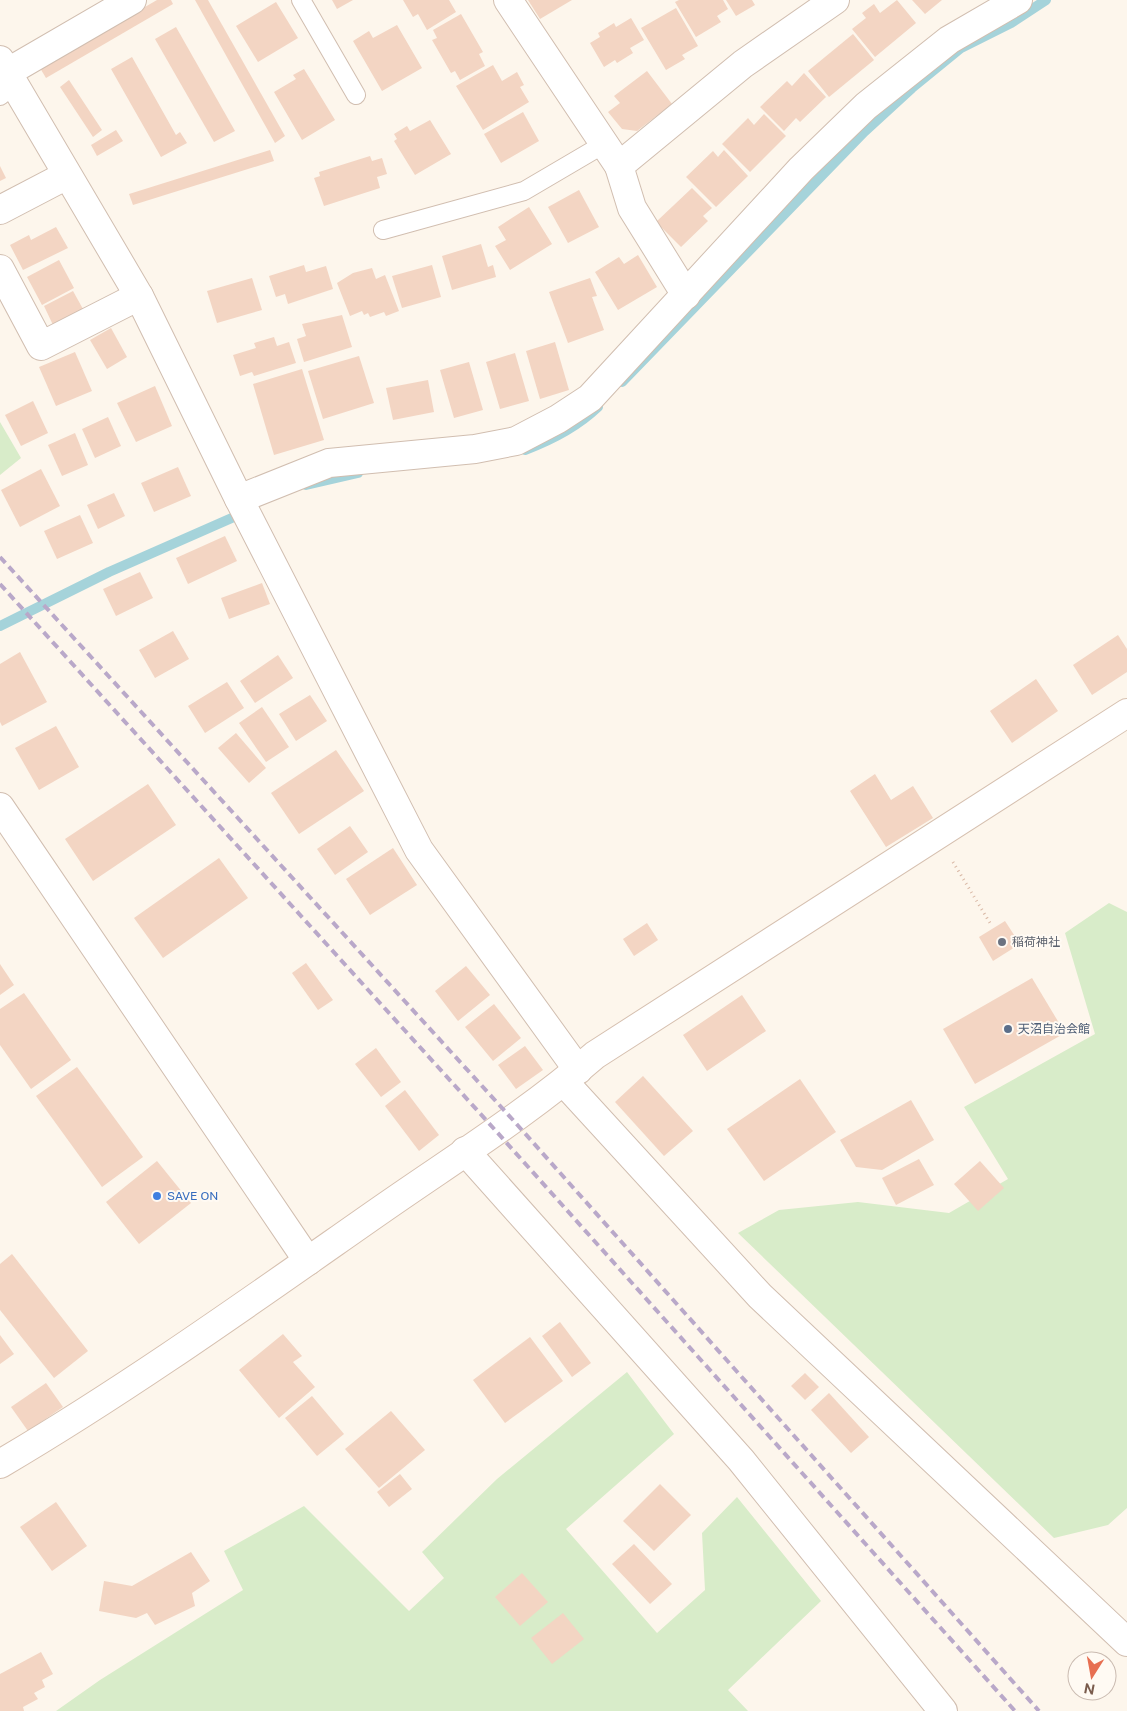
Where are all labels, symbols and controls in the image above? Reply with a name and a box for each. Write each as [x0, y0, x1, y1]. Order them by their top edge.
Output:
place label: 稲荷神社 [1012, 935, 1060, 949]
marker: 稲荷神社 [996, 936, 1008, 948]
place label: 天沼自治会館 [1018, 1022, 1090, 1036]
marker: 天沼自治会館 [1002, 1023, 1014, 1035]
place label: SAVE ON [167, 1189, 218, 1203]
marker: SAVE ON [151, 1190, 163, 1202]
north arrow [1067, 1651, 1117, 1701]
text: N [1083, 1680, 1096, 1698]

